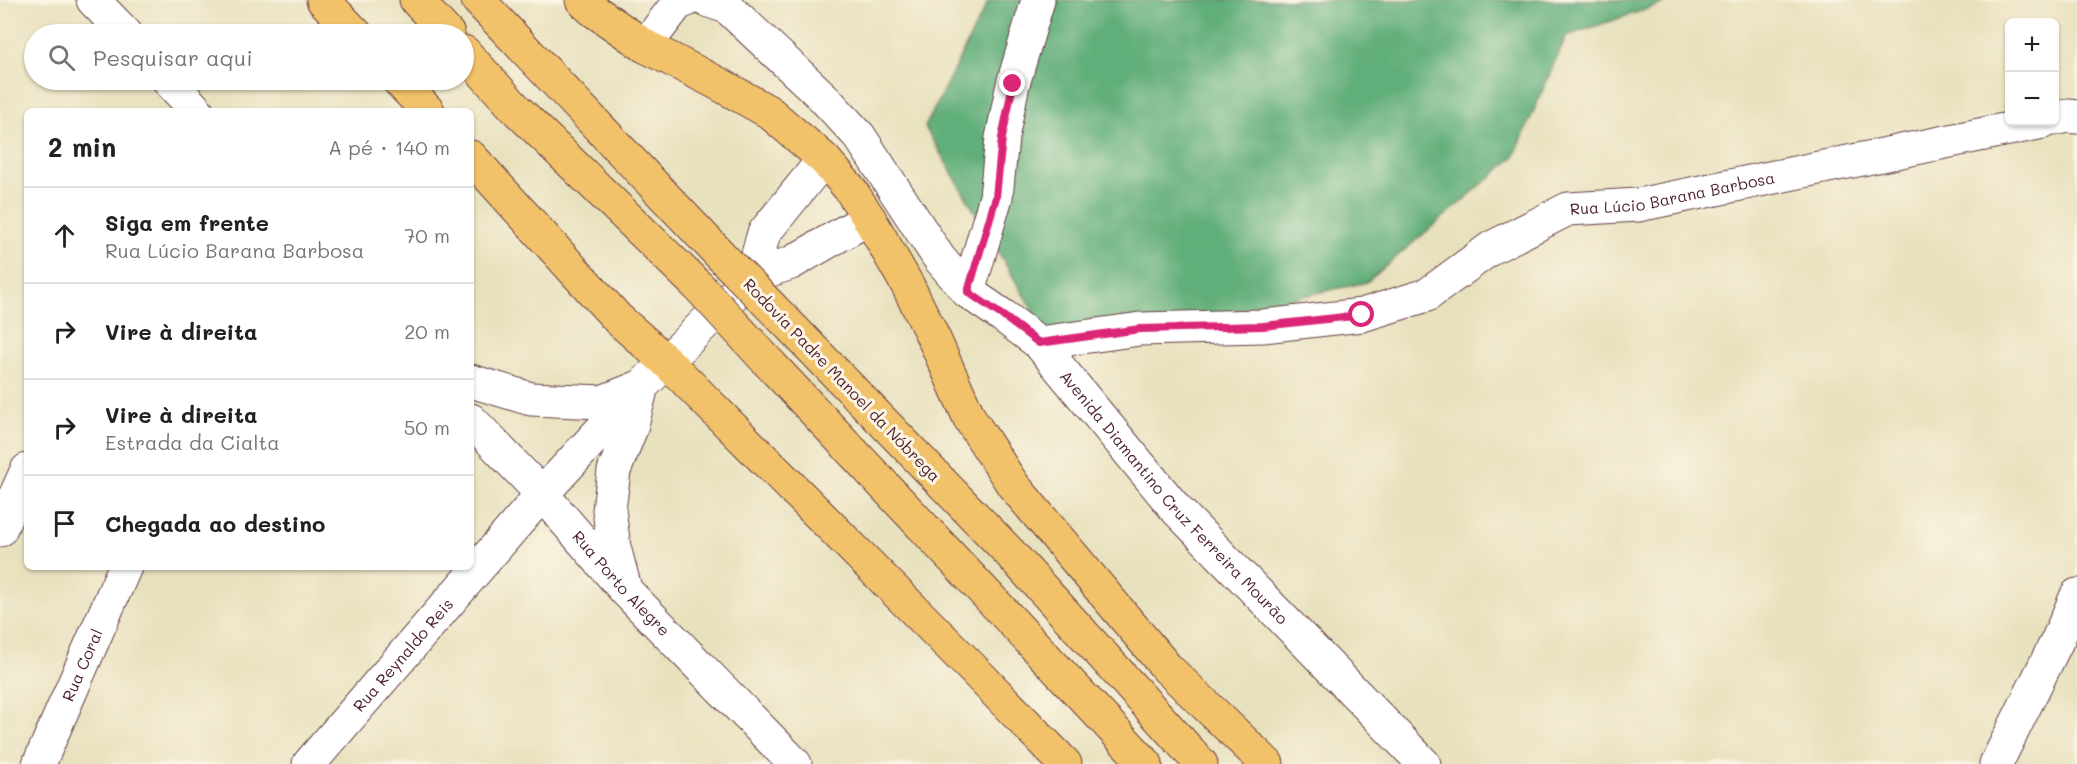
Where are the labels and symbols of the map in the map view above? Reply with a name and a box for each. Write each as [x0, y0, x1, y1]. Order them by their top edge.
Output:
route end [999, 70, 1025, 96]
street label: Rua Lúcio Barana Barbosa [1569, 166, 1777, 219]
street label: Rodovia Padre Manoel da Nóbrega [739, 274, 945, 486]
route start [1348, 301, 1374, 327]
street label: Avenida Diamantino Cruz Ferreira Mourão [1056, 366, 1293, 628]
street label: Rua Porto Alegre [568, 526, 675, 640]
street label: Rua Reynaldo Reis [348, 594, 457, 716]
street label: Rua Coral [57, 625, 107, 704]

